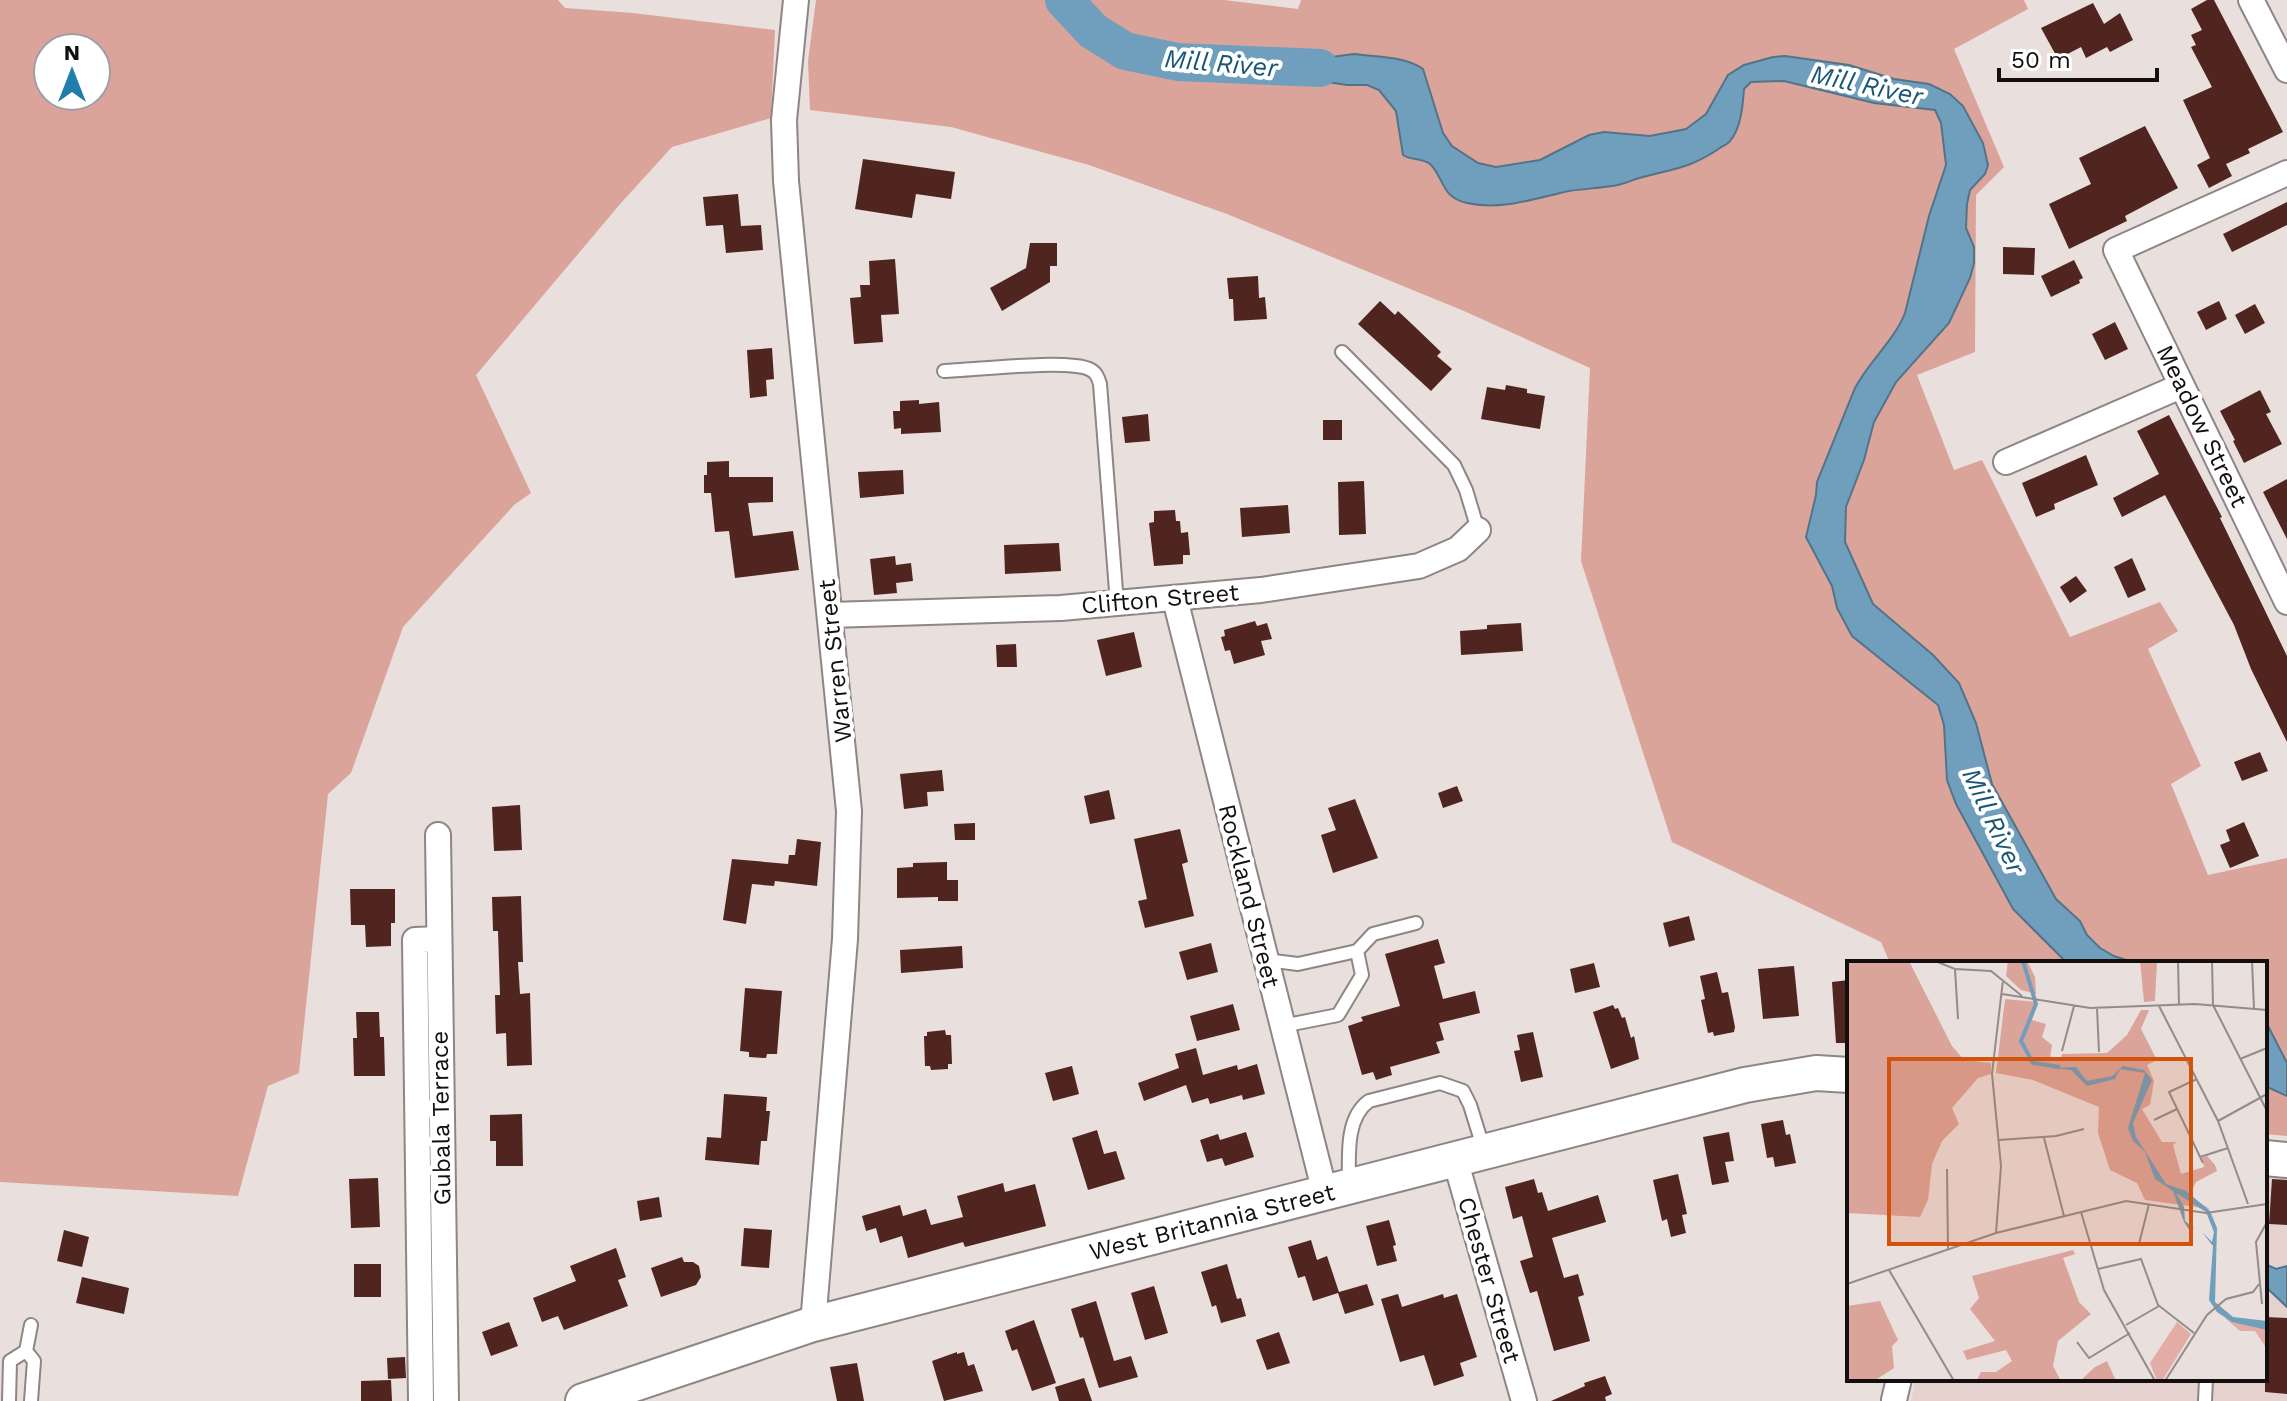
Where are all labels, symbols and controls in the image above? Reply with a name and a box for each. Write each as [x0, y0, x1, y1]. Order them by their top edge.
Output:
north arrow [32, 32, 112, 112]
scale bar [1999, 32, 2157, 82]
text: N [64, 40, 80, 65]
water label: Mill River [1163, 43, 1280, 83]
text: 50 m [2011, 46, 2071, 74]
water label: Mill River [1808, 59, 1927, 112]
street label: Meadow Street [2151, 340, 2253, 512]
street label: Warren Street [813, 578, 857, 744]
street label: Clifton Street [1080, 578, 1240, 620]
water label: Mill River [1956, 763, 2032, 880]
street label: Rockland Street [1213, 801, 1285, 991]
inset map [1847, 961, 2267, 1381]
street label: Gubala Terrace [425, 1030, 457, 1206]
street label: West Britannia Street [1086, 1178, 1338, 1266]
street label: Chester Street [1452, 1194, 1526, 1366]

